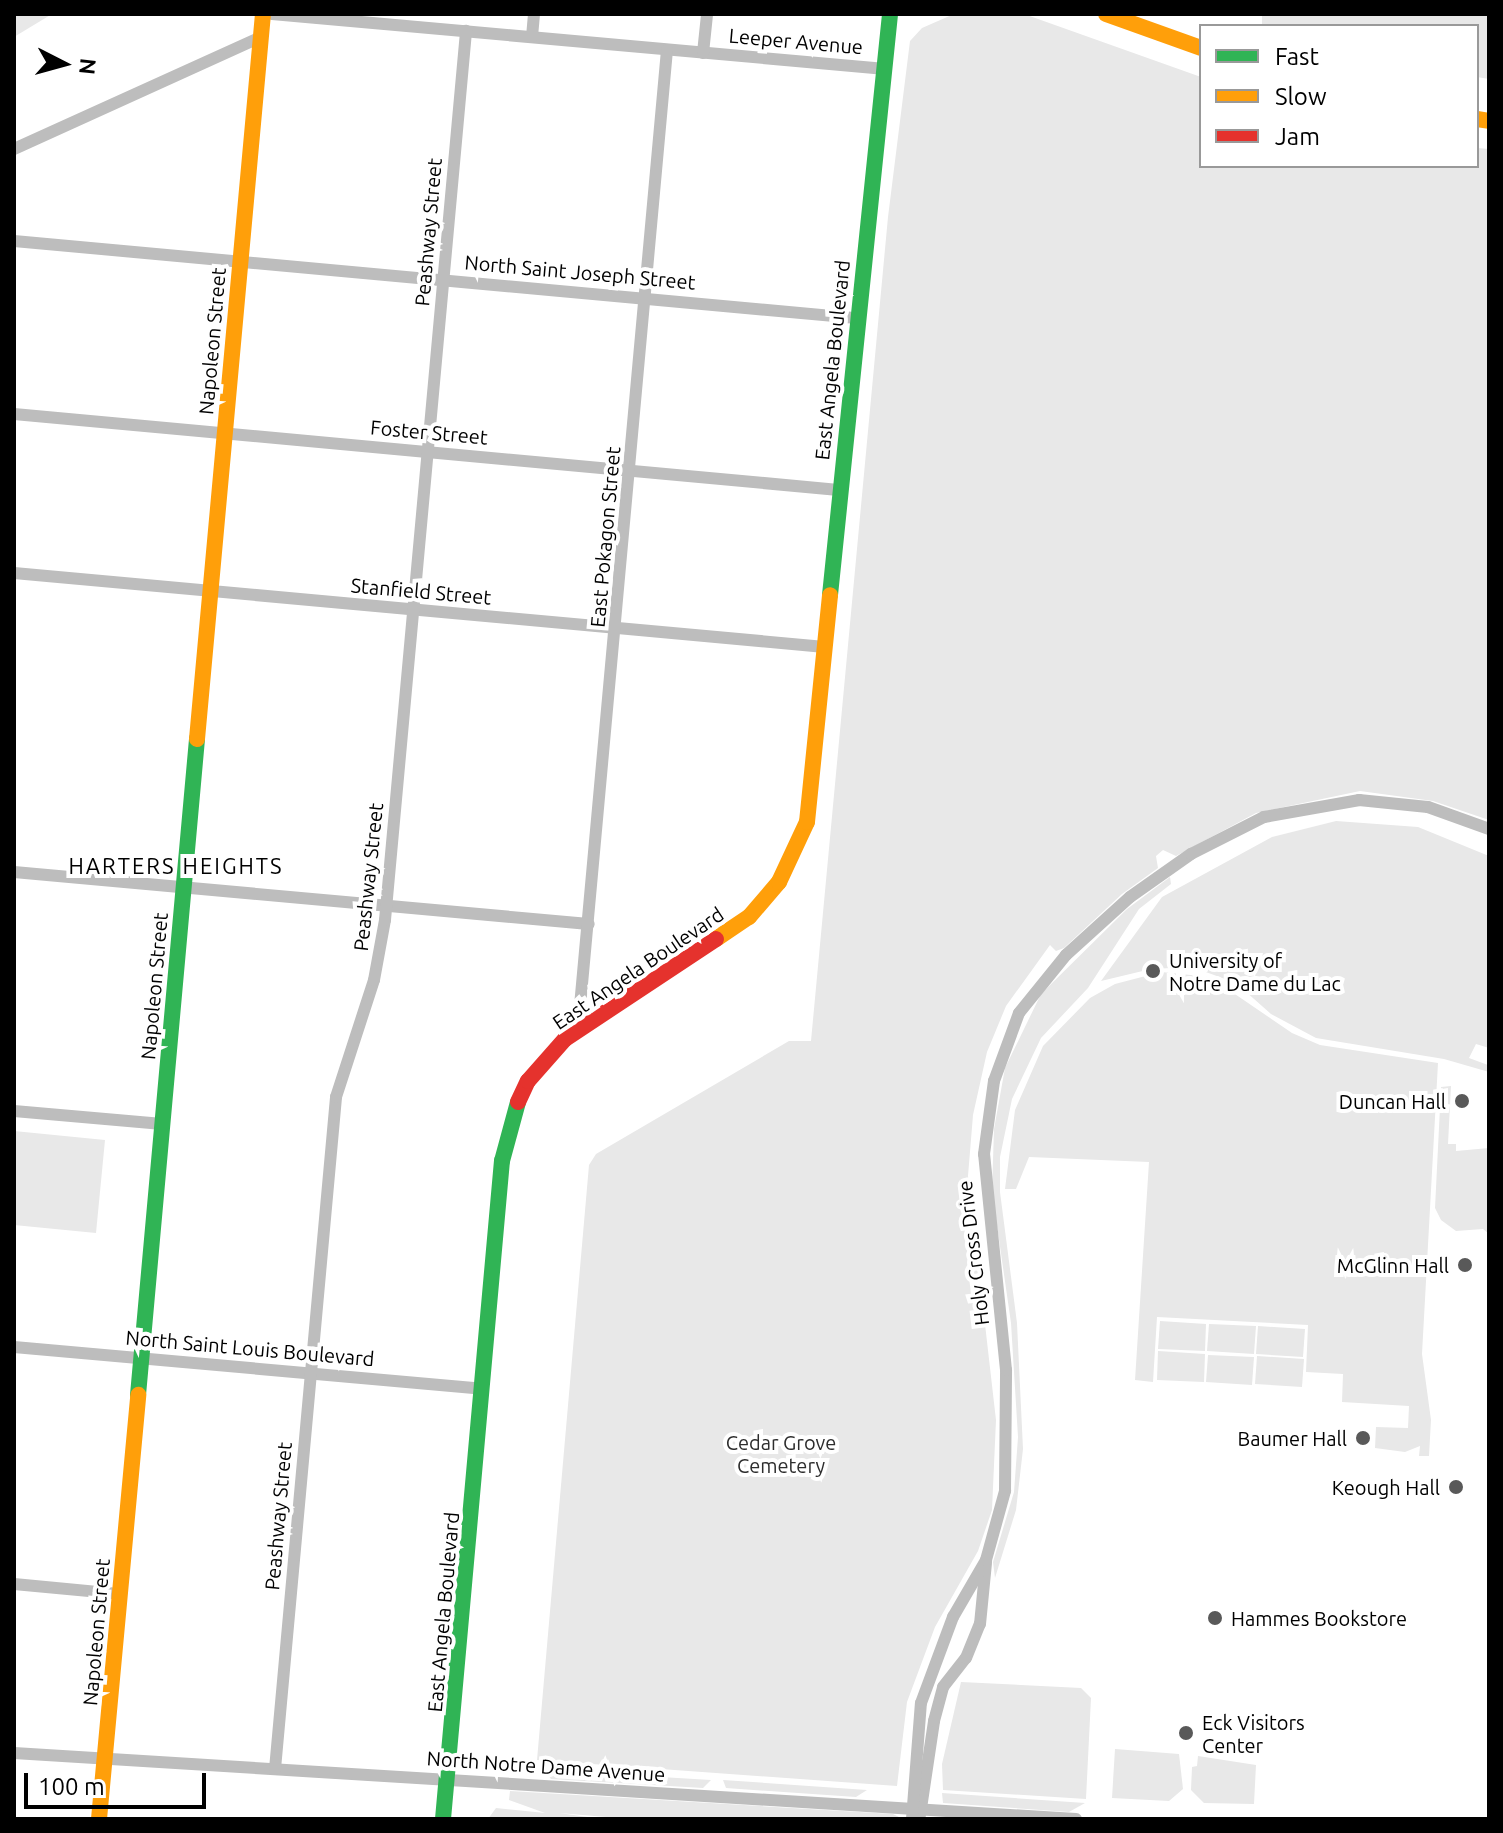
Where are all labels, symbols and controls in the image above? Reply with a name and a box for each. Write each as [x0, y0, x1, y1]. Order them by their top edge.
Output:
street label: Leeper Avenue [728, 23, 864, 59]
north arrow [24, 24, 104, 104]
legend [1199, 24, 1479, 168]
text: Fast [1275, 43, 1319, 70]
text: N [75, 57, 102, 76]
text: Slow [1275, 83, 1327, 110]
text: Jam [1275, 123, 1320, 150]
street label: Peashway Street [410, 157, 446, 307]
street label: North Saint Joseph Street [464, 250, 696, 294]
street label: East Angela Boulevard [810, 259, 854, 461]
street label: Napoleon Street [194, 266, 230, 416]
street label: Foster Street [369, 415, 489, 449]
street label: East Pokagon Street [585, 446, 625, 628]
street label: Stanfield Street [350, 573, 492, 609]
street label: Peashway Street [348, 802, 388, 952]
district label: HARTERS HEIGHTS [68, 853, 284, 879]
street label: East Angela Boulevard [548, 902, 728, 1034]
street label: Napoleon Street [136, 911, 172, 1061]
place label: University of Notre Dame du Lac [1169, 948, 1341, 995]
marker: University of Notre Dame du Lac [1144, 962, 1162, 980]
place label: Duncan Hall [1339, 1089, 1446, 1113]
marker: Duncan Hall [1453, 1092, 1471, 1110]
street label: Holy Cross Drive [952, 1179, 994, 1327]
place label: McGlinn Hall [1337, 1253, 1449, 1277]
marker: McGlinn Hall [1456, 1256, 1474, 1274]
street label: North Saint Louis Boulevard [125, 1325, 375, 1371]
place label: Baumer Hall [1237, 1426, 1347, 1450]
marker: Baumer Hall [1354, 1429, 1372, 1447]
park label: Cedar Grove Cemetery [726, 1431, 836, 1478]
street label: Peashway Street [260, 1441, 296, 1591]
place label: Keough Hall [1332, 1475, 1440, 1499]
marker: Keough Hall [1447, 1478, 1465, 1496]
street label: East Angela Boulevard [422, 1511, 464, 1713]
street label: Napoleon Street [78, 1557, 114, 1707]
place label: Hammes Bookstore [1231, 1606, 1407, 1630]
marker: Hammes Bookstore [1206, 1609, 1224, 1627]
place label: Eck Visitors Center [1202, 1710, 1305, 1757]
marker: Eck Visitors Center [1177, 1724, 1195, 1742]
street label: North Notre Dame Avenue [426, 1746, 666, 1786]
scale bar [28, 1757, 210, 1807]
text: 100 m [38, 1773, 105, 1800]

